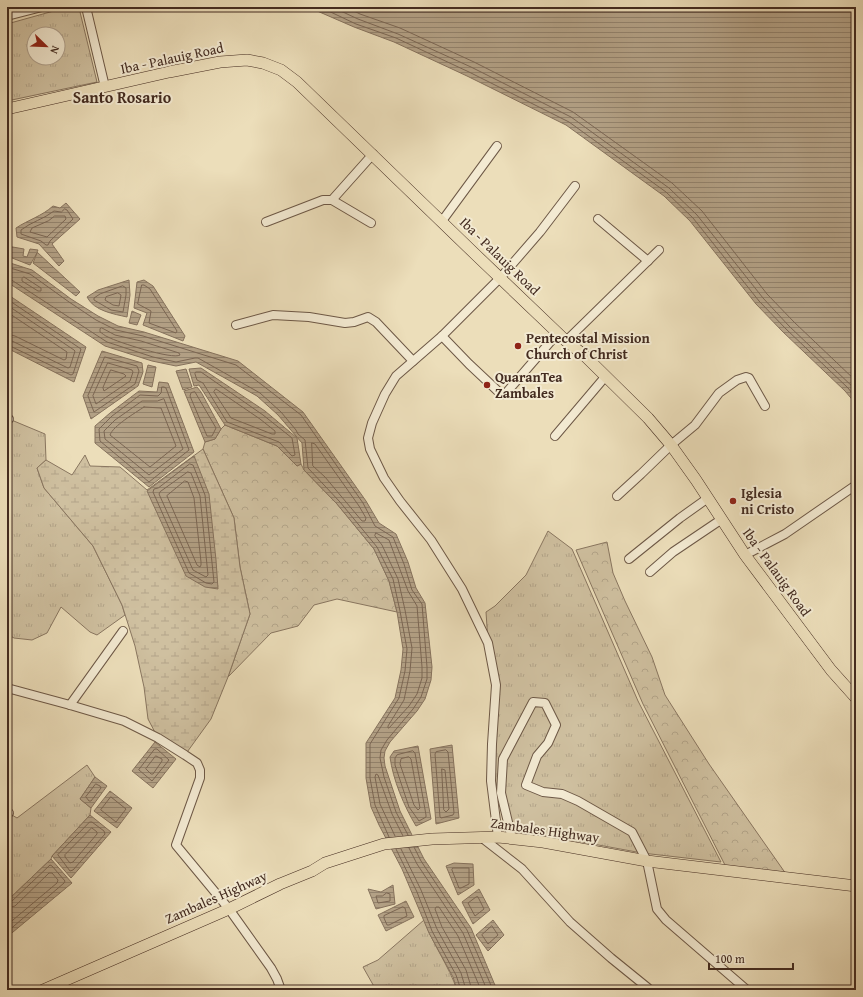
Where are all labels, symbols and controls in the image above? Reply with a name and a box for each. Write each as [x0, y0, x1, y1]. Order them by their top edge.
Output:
north arrow [26, 26, 66, 66]
street label: Iba - Palauig Road [119, 37, 226, 79]
text: N [46, 43, 64, 57]
district label: Santo Rosario [73, 85, 172, 109]
street label: Iba - Palauig Road [455, 212, 545, 300]
place label: Pentecostal Mission Church of Christ [526, 328, 650, 364]
marker: Pentecostal Mission Church of Christ [513, 341, 523, 351]
place label: QuaranTea Zambales [495, 367, 563, 403]
marker: QuaranTea Zambales [482, 380, 492, 390]
place label: Iglesia ni Cristo [741, 483, 795, 519]
marker: Iglesia ni Cristo [728, 496, 738, 506]
street label: Iba - Palauig Road [738, 524, 816, 621]
street label: Zambales Highway [489, 812, 601, 848]
street label: Zambales Highway [162, 866, 270, 928]
scale bar [709, 945, 793, 971]
text: 100 m [715, 950, 745, 967]

